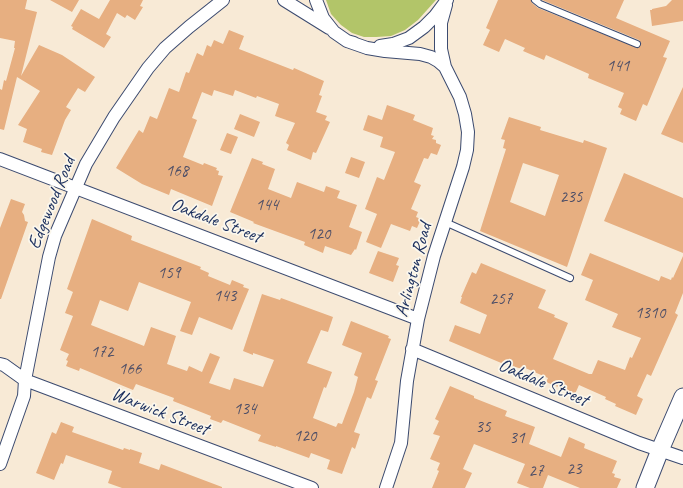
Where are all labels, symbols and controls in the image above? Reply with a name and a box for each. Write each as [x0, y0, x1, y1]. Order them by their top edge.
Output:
house number: 141 [607, 57, 629, 77]
street label: Edgewood Road [23, 154, 81, 252]
house number: 168 [166, 162, 188, 182]
house number: 235 [560, 188, 582, 208]
street label: Oakdale Street [168, 193, 264, 249]
house number: 144 [256, 196, 278, 216]
street label: Arlington Road [391, 221, 437, 319]
house number: 120 [308, 225, 330, 245]
house number: 159 [158, 264, 180, 284]
house number: 143 [214, 287, 236, 307]
house number: 257 [490, 290, 512, 310]
house number: 1310 [635, 304, 665, 324]
house number: 172 [91, 343, 113, 363]
street label: Oakdale Street [495, 354, 591, 412]
house number: 166 [119, 360, 141, 380]
street label: Warwick Street [108, 383, 212, 441]
house number: 134 [234, 400, 256, 420]
house number: 35 [475, 418, 491, 438]
house number: 120 [294, 427, 316, 447]
house number: 31 [509, 429, 525, 449]
house number: 23 [566, 460, 582, 480]
house number: 27 [528, 462, 544, 482]

